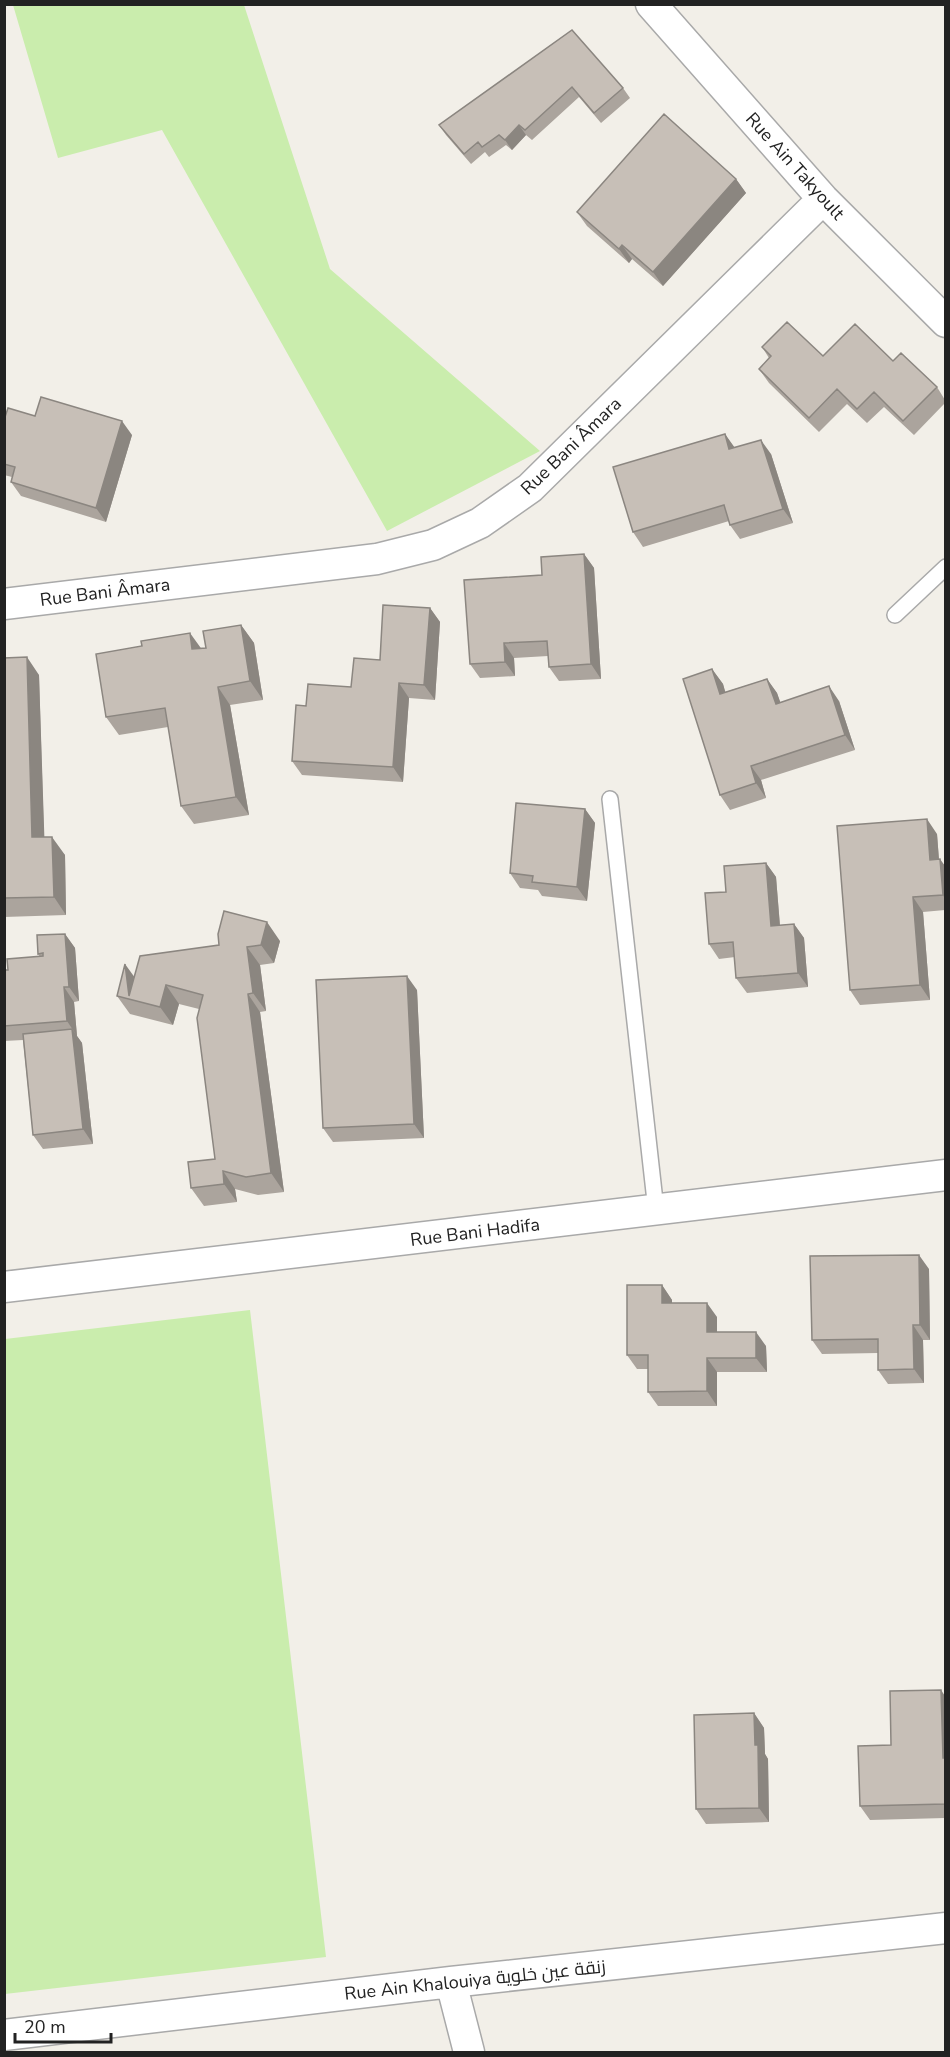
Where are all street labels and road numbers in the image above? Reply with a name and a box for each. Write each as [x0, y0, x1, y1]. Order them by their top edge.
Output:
street label: Rue Ain Takyoult [740, 107, 850, 225]
street label: Rue Bani Âmara [516, 392, 626, 500]
street label: Rue Bani Âmara [39, 572, 171, 612]
street label: Rue Bani Hadifa [409, 1212, 541, 1252]
street label: Rue Ain Khalouiya زنقة عين خلوية [343, 1954, 607, 2006]

